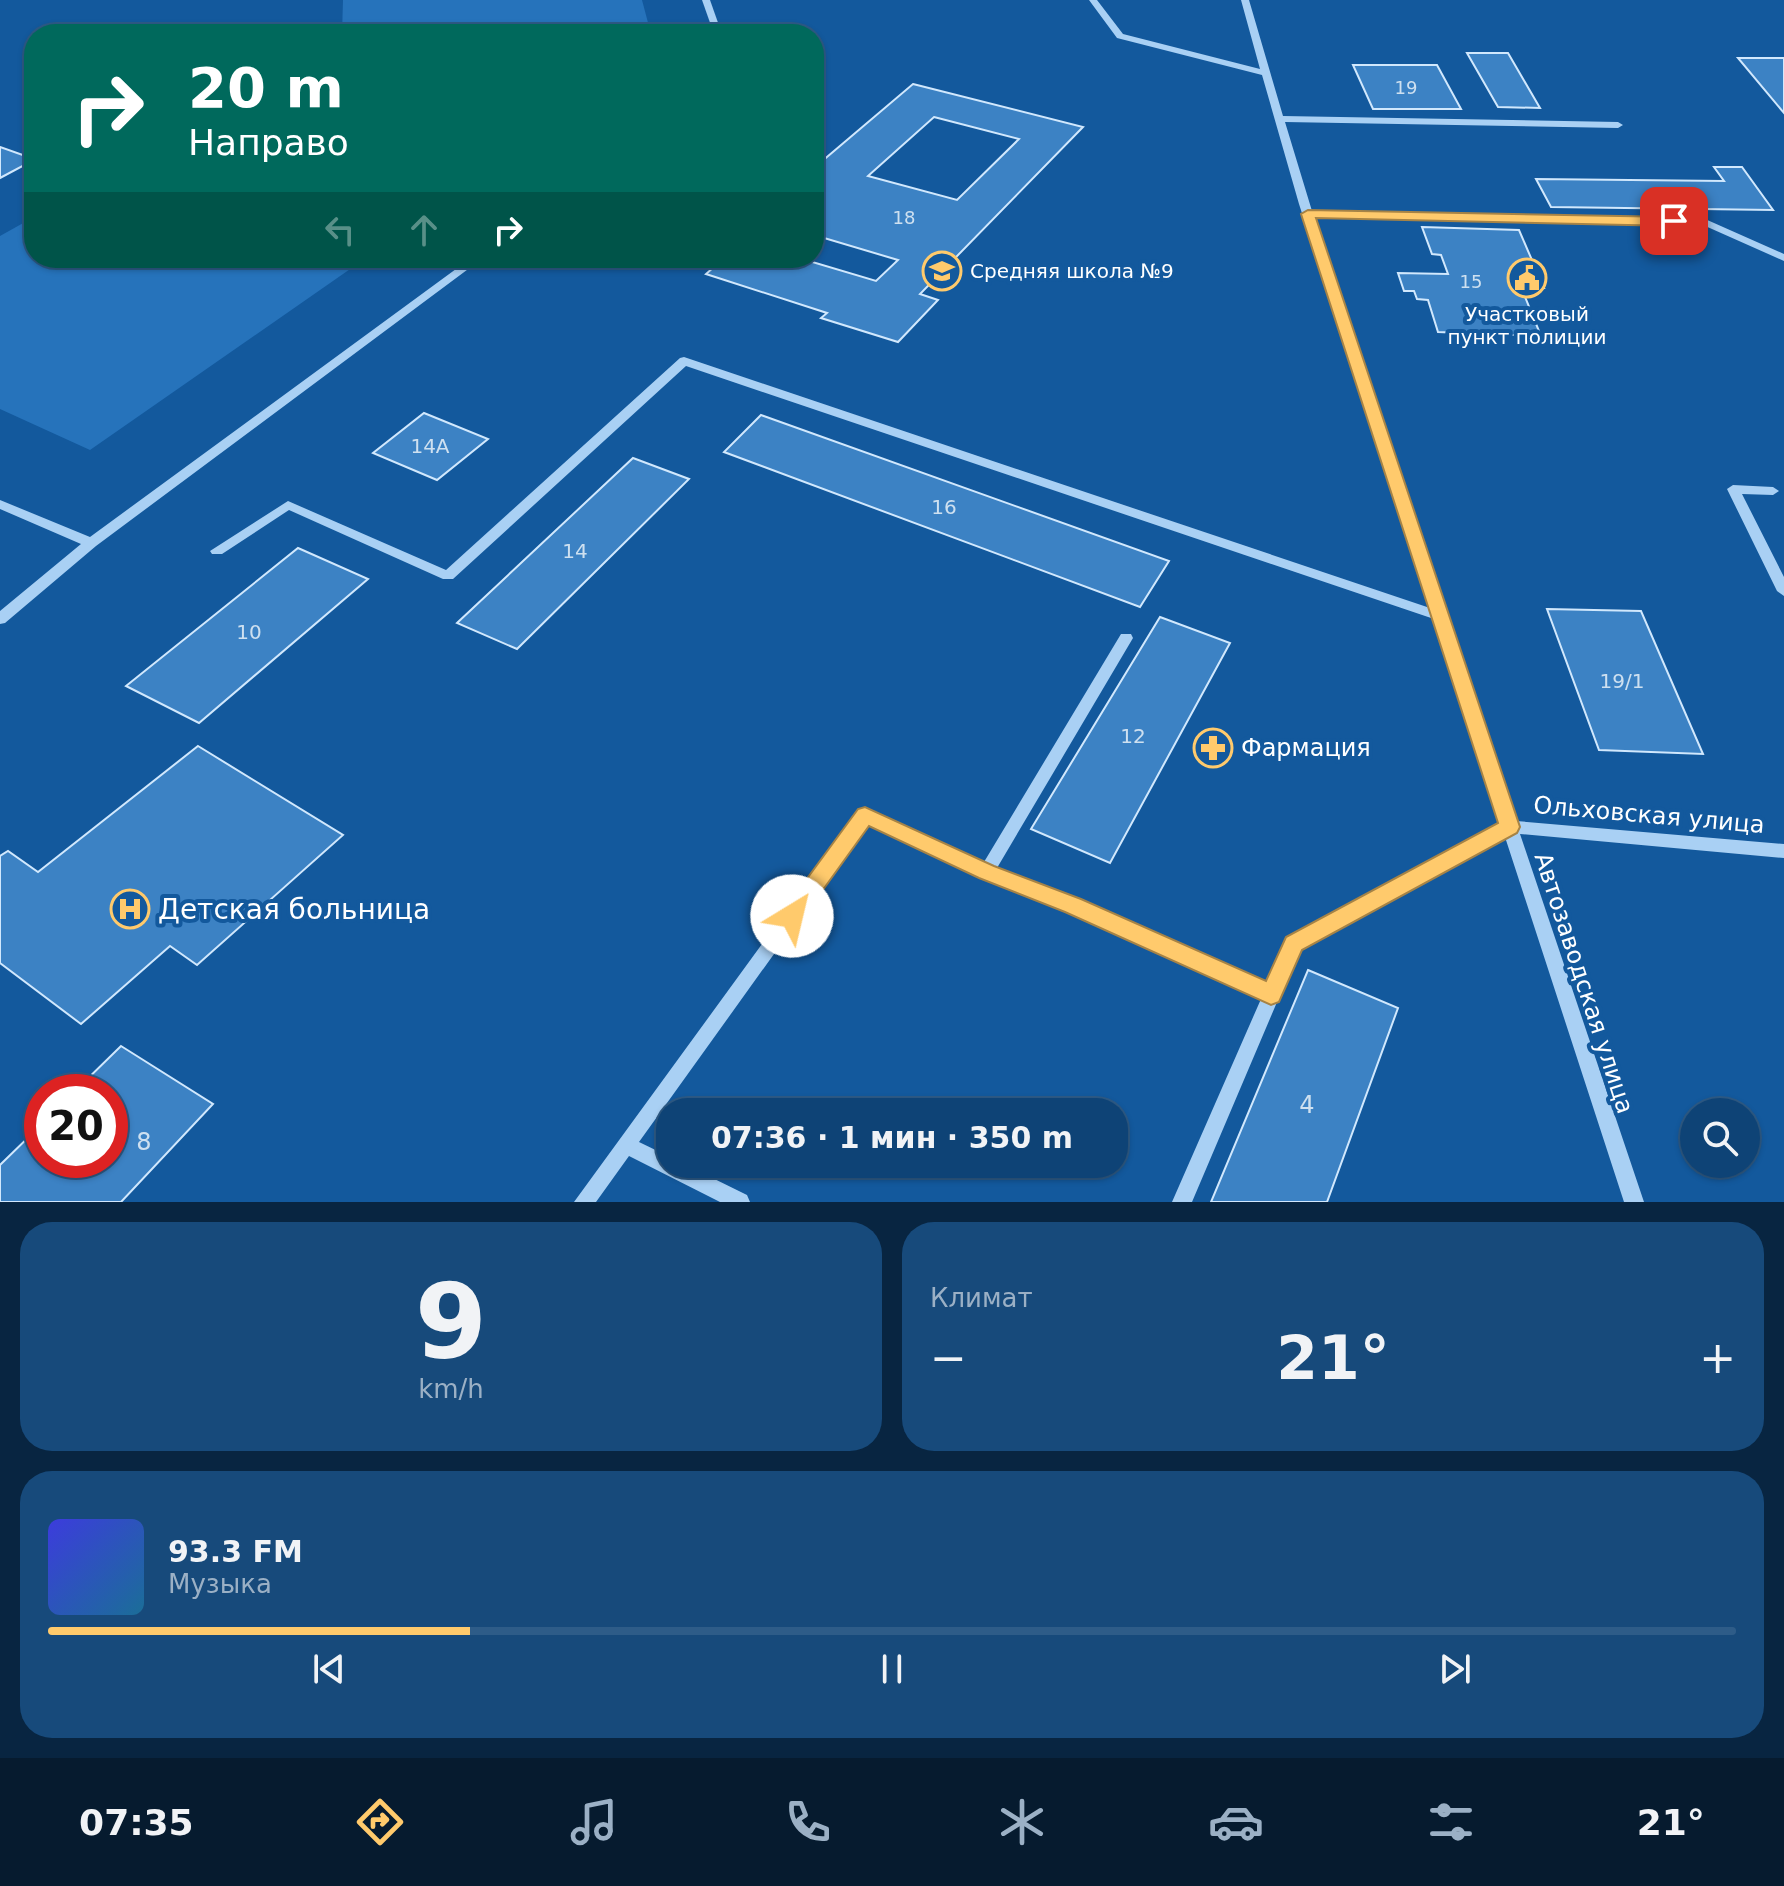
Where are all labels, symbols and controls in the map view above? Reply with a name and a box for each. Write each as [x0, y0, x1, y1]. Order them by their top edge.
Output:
text: 20 m [188, 55, 344, 120]
icon: right [56, 56, 160, 160]
house number: 19 [1395, 77, 1417, 98]
text: Направо [188, 122, 349, 163]
pin [1640, 187, 1708, 255]
icon: arrive [1652, 199, 1696, 243]
house number: 18 [893, 207, 915, 228]
icon: left [318, 208, 362, 252]
icon: ahead [402, 208, 446, 252]
icon: right [486, 208, 530, 252]
school or university icon: Средняя школа №9 [921, 250, 963, 292]
public building icon: Участковый пункт полиции [1506, 257, 1548, 299]
place label: Средняя школа №9 [970, 259, 1174, 283]
house number: 15 [1460, 271, 1482, 292]
place label: Участковый пункт полиции [1448, 302, 1606, 349]
house number: 14А [410, 434, 450, 458]
house number: 16 [931, 495, 957, 519]
house number: 14 [562, 539, 588, 563]
house number: 10 [236, 620, 262, 644]
house number: 19/1 [1600, 669, 1644, 693]
house number: 12 [1120, 724, 1146, 748]
pharmacy icon: Фармация [1192, 727, 1234, 769]
place label: Фармация [1241, 734, 1371, 762]
street label: Ольховская улица [1532, 791, 1766, 839]
street label: Автозаводская улица [1529, 849, 1639, 1117]
position arrow [750, 874, 834, 958]
hospital icon: Детская больница [109, 888, 151, 930]
place label: Детская больница [158, 893, 430, 926]
speed limit sign: 20 [24, 1074, 128, 1178]
house number: 4 [1299, 1091, 1315, 1119]
map controls [1680, 1098, 1760, 1178]
button: search [1680, 1098, 1760, 1178]
text: 07:36 · 1 мин · 350 m [711, 1120, 1073, 1155]
house number: 8 [136, 1128, 152, 1156]
text: 9 [415, 1261, 487, 1383]
text: Климат [930, 1283, 1033, 1313]
text: 21° [1276, 1323, 1390, 1393]
text: − [930, 1332, 967, 1383]
text: + [1699, 1332, 1736, 1383]
text: km/h [418, 1374, 484, 1404]
text: 93.3 FM [168, 1534, 303, 1569]
text: Музыка [168, 1569, 272, 1599]
icon: previous [307, 1647, 351, 1691]
icon: pause [870, 1647, 914, 1691]
icon: next [1433, 1647, 1477, 1691]
icon: directions [352, 1794, 408, 1850]
icon: music [566, 1794, 622, 1850]
icon: phone [780, 1794, 836, 1850]
icon: climate [994, 1794, 1050, 1850]
icon: car [1208, 1794, 1264, 1850]
icon: filters [1423, 1794, 1479, 1850]
text: 07:35 [79, 1802, 194, 1843]
text: 21° [1637, 1802, 1705, 1843]

